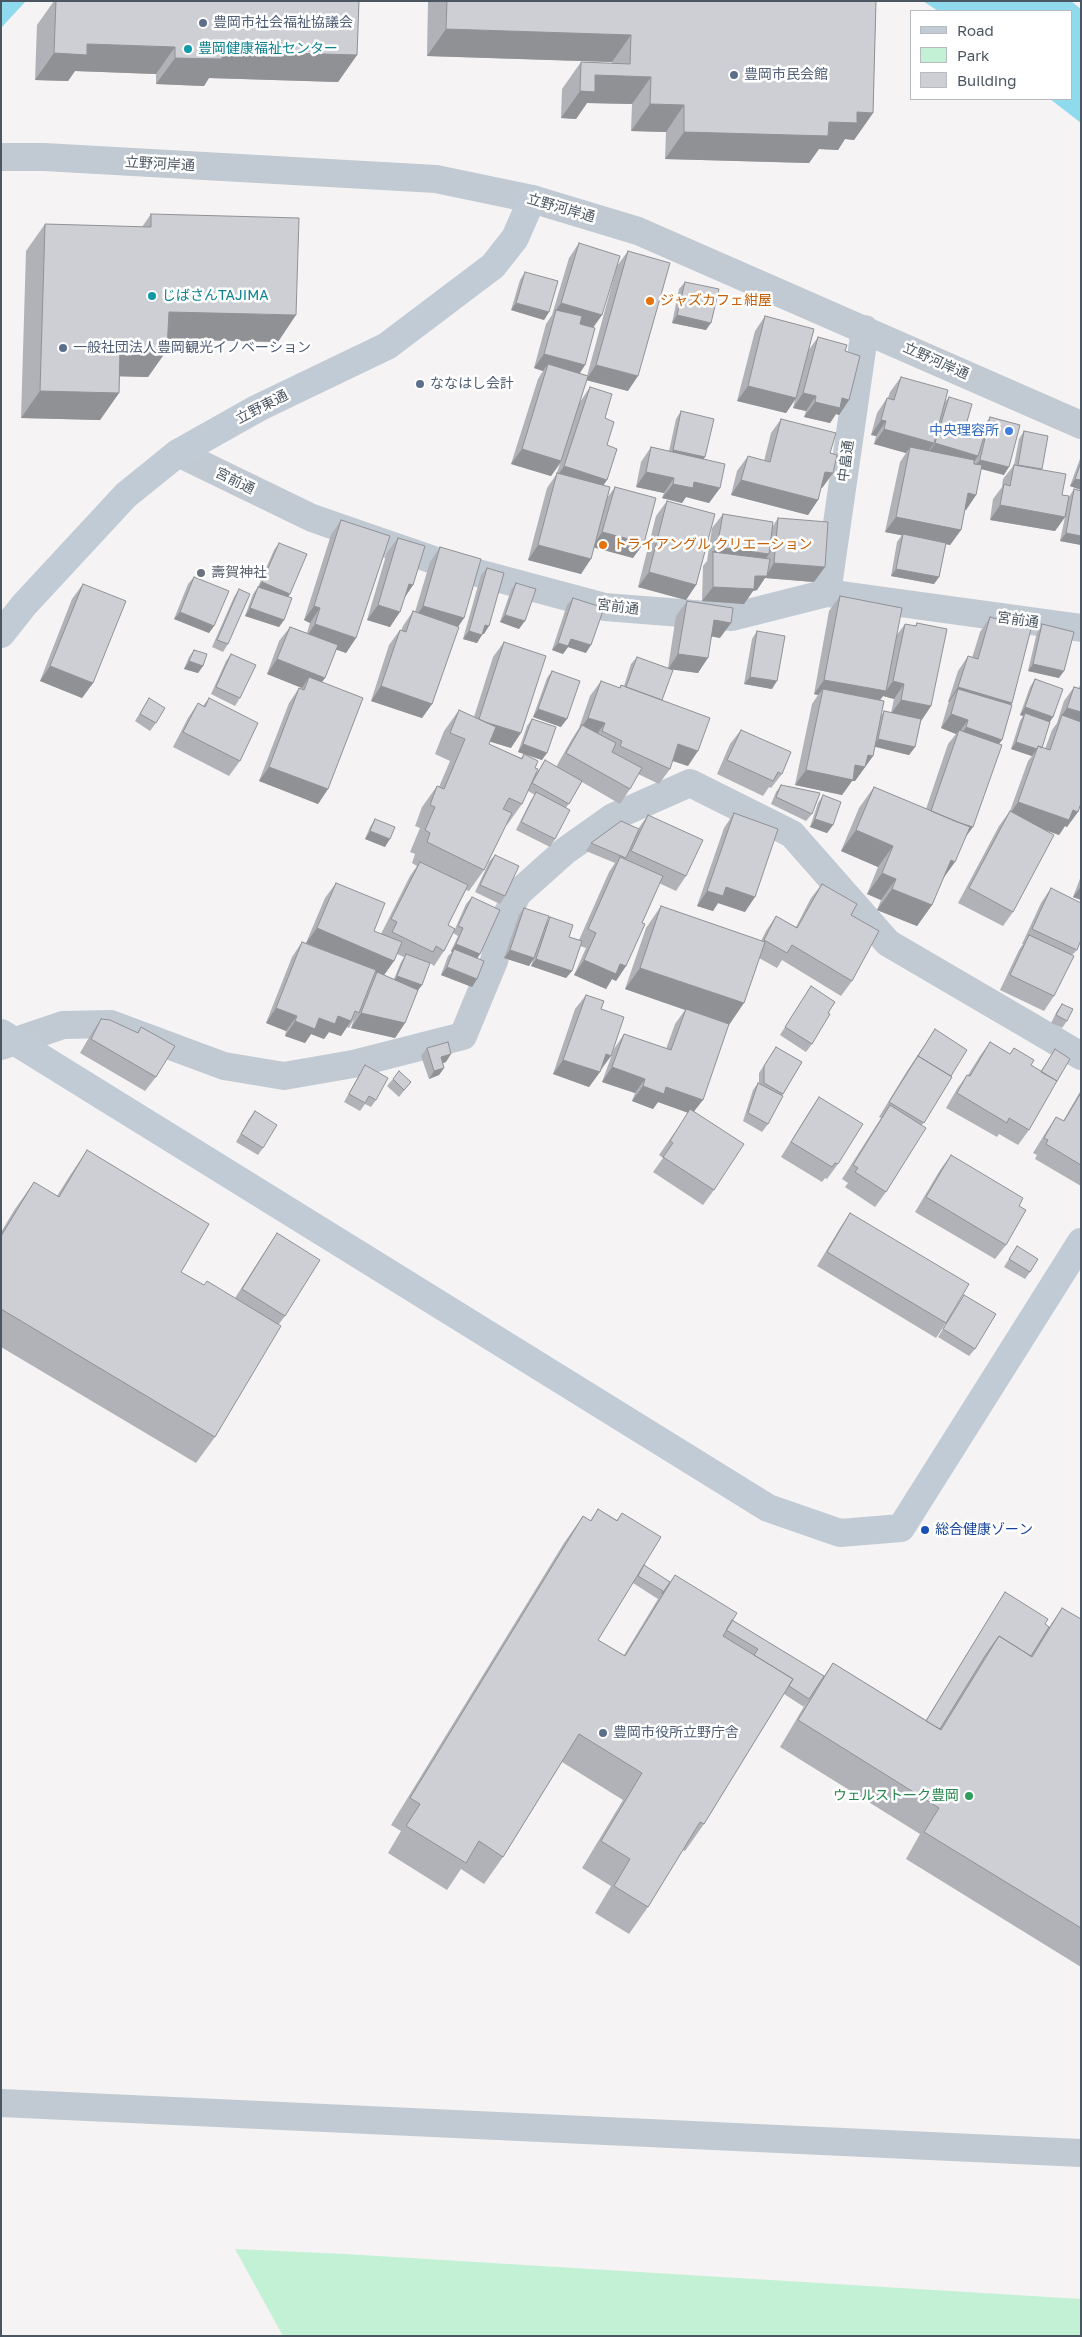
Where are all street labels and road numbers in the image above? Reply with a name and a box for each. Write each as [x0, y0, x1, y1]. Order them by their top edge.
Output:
street label: 立野河岸通 [125, 154, 195, 174]
street label: 立野河岸通 [525, 190, 597, 226]
street label: 立野河岸通 [901, 339, 971, 383]
street label: 立野東通 [233, 387, 291, 427]
street label: 中畠通 [835, 439, 857, 483]
street label: 宮前通 [212, 464, 258, 498]
street label: 宮前通 [596, 596, 640, 618]
street label: 宮前通 [996, 609, 1040, 631]

